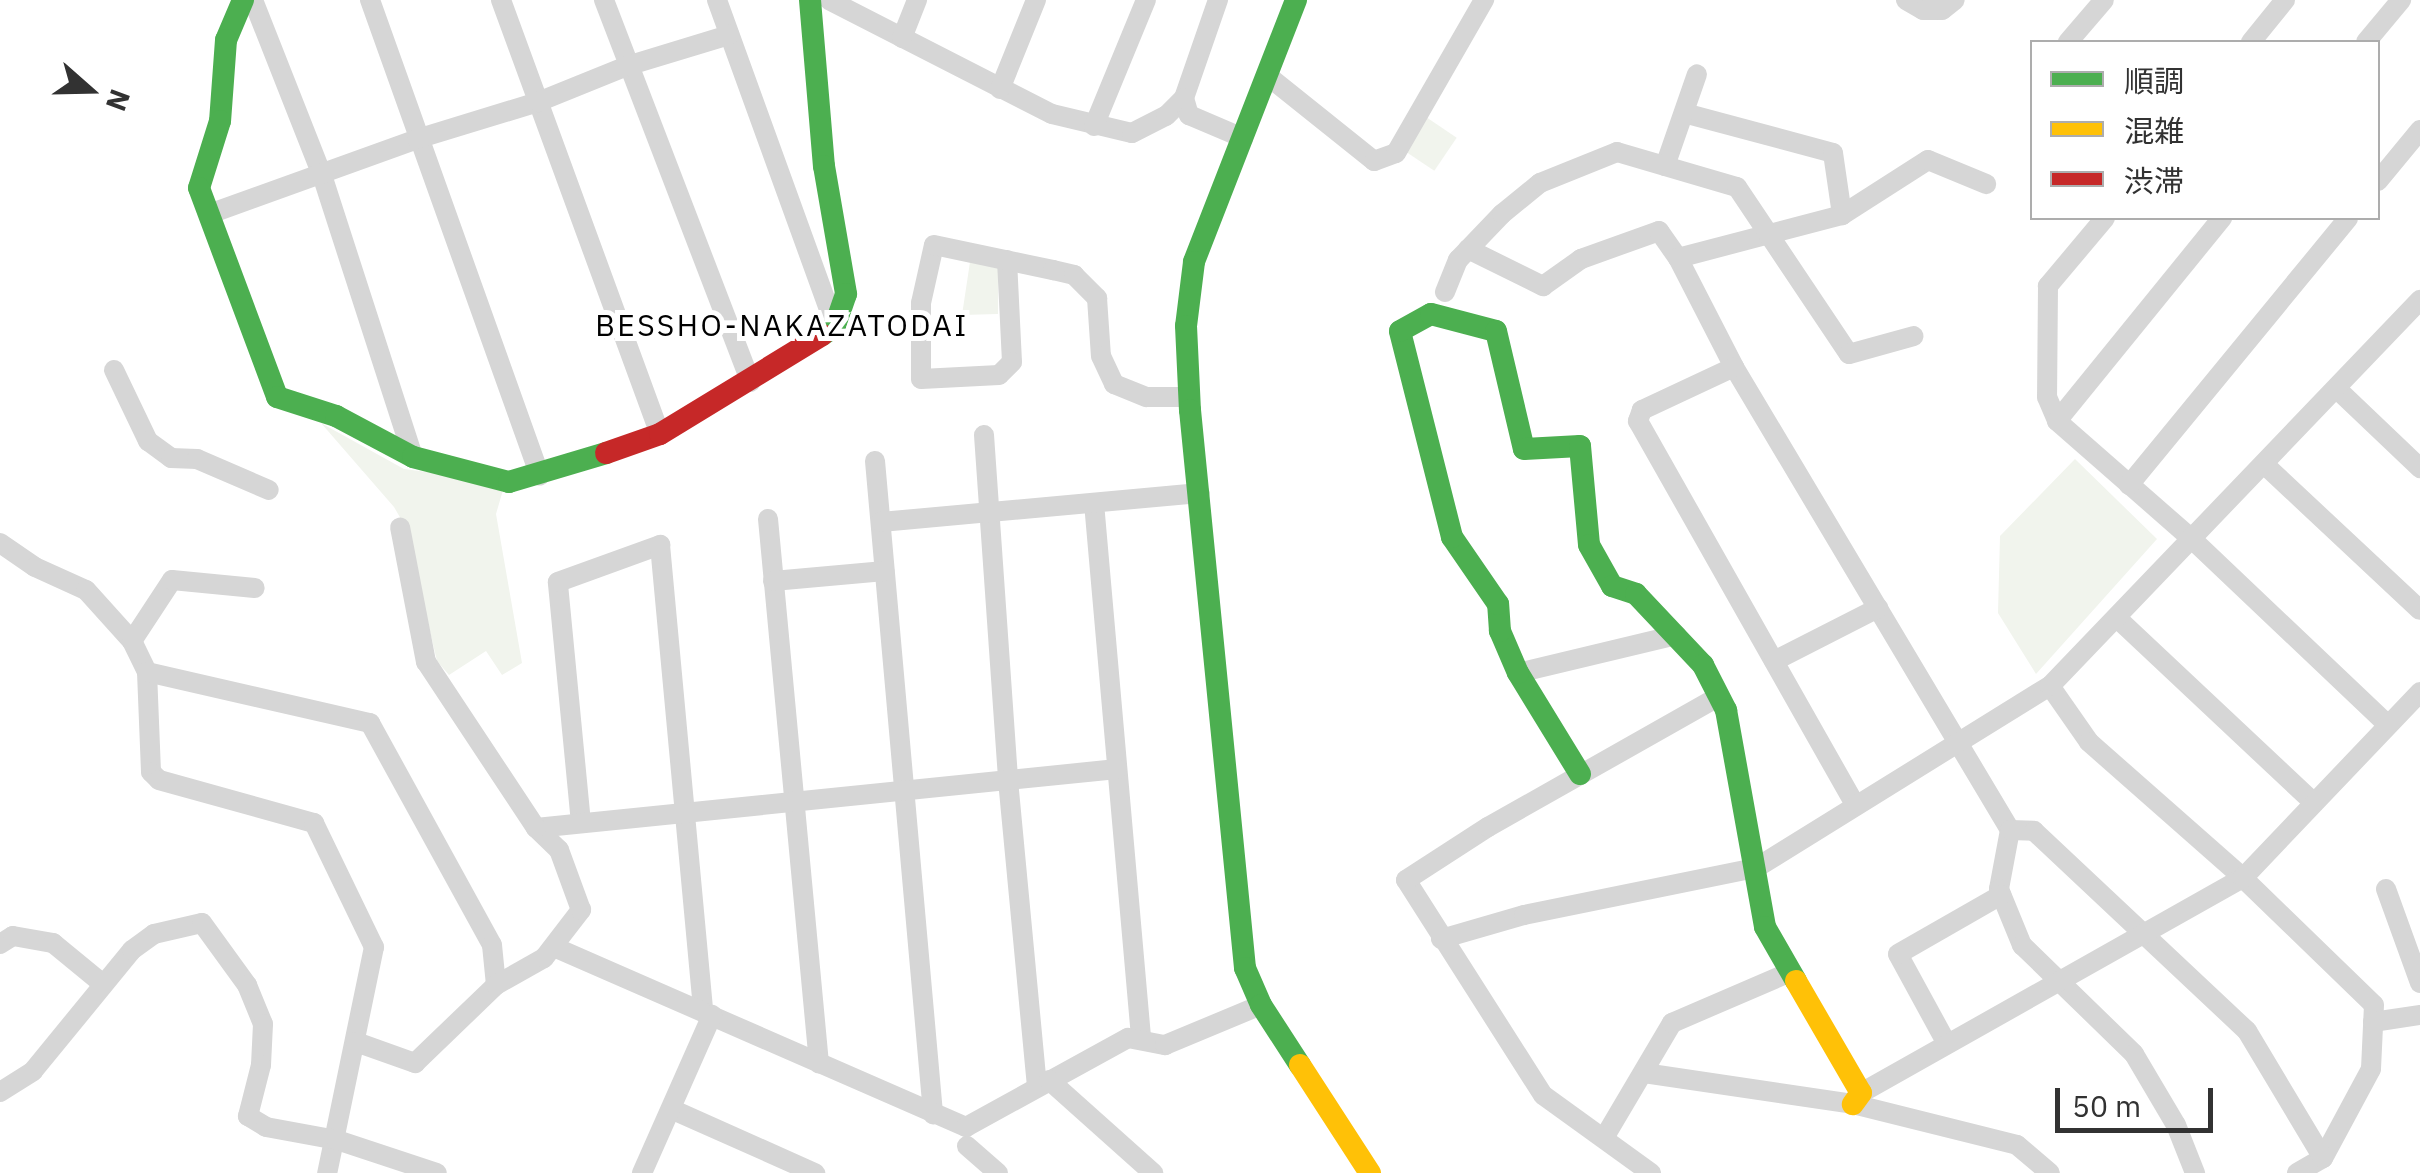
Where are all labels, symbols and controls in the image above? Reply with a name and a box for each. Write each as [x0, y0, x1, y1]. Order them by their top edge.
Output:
north arrow [40, 40, 140, 140]
legend [2030, 40, 2380, 220]
text: 順調 [2124, 61, 2184, 100]
text: N [98, 85, 140, 116]
text: 混雑 [2124, 111, 2184, 150]
text: 渋滞 [2124, 161, 2184, 200]
district label: BESSHO-NAKAZATODAI [595, 307, 969, 343]
scale bar [2060, 1068, 2218, 1130]
text: 50 m [2072, 1086, 2141, 1125]

